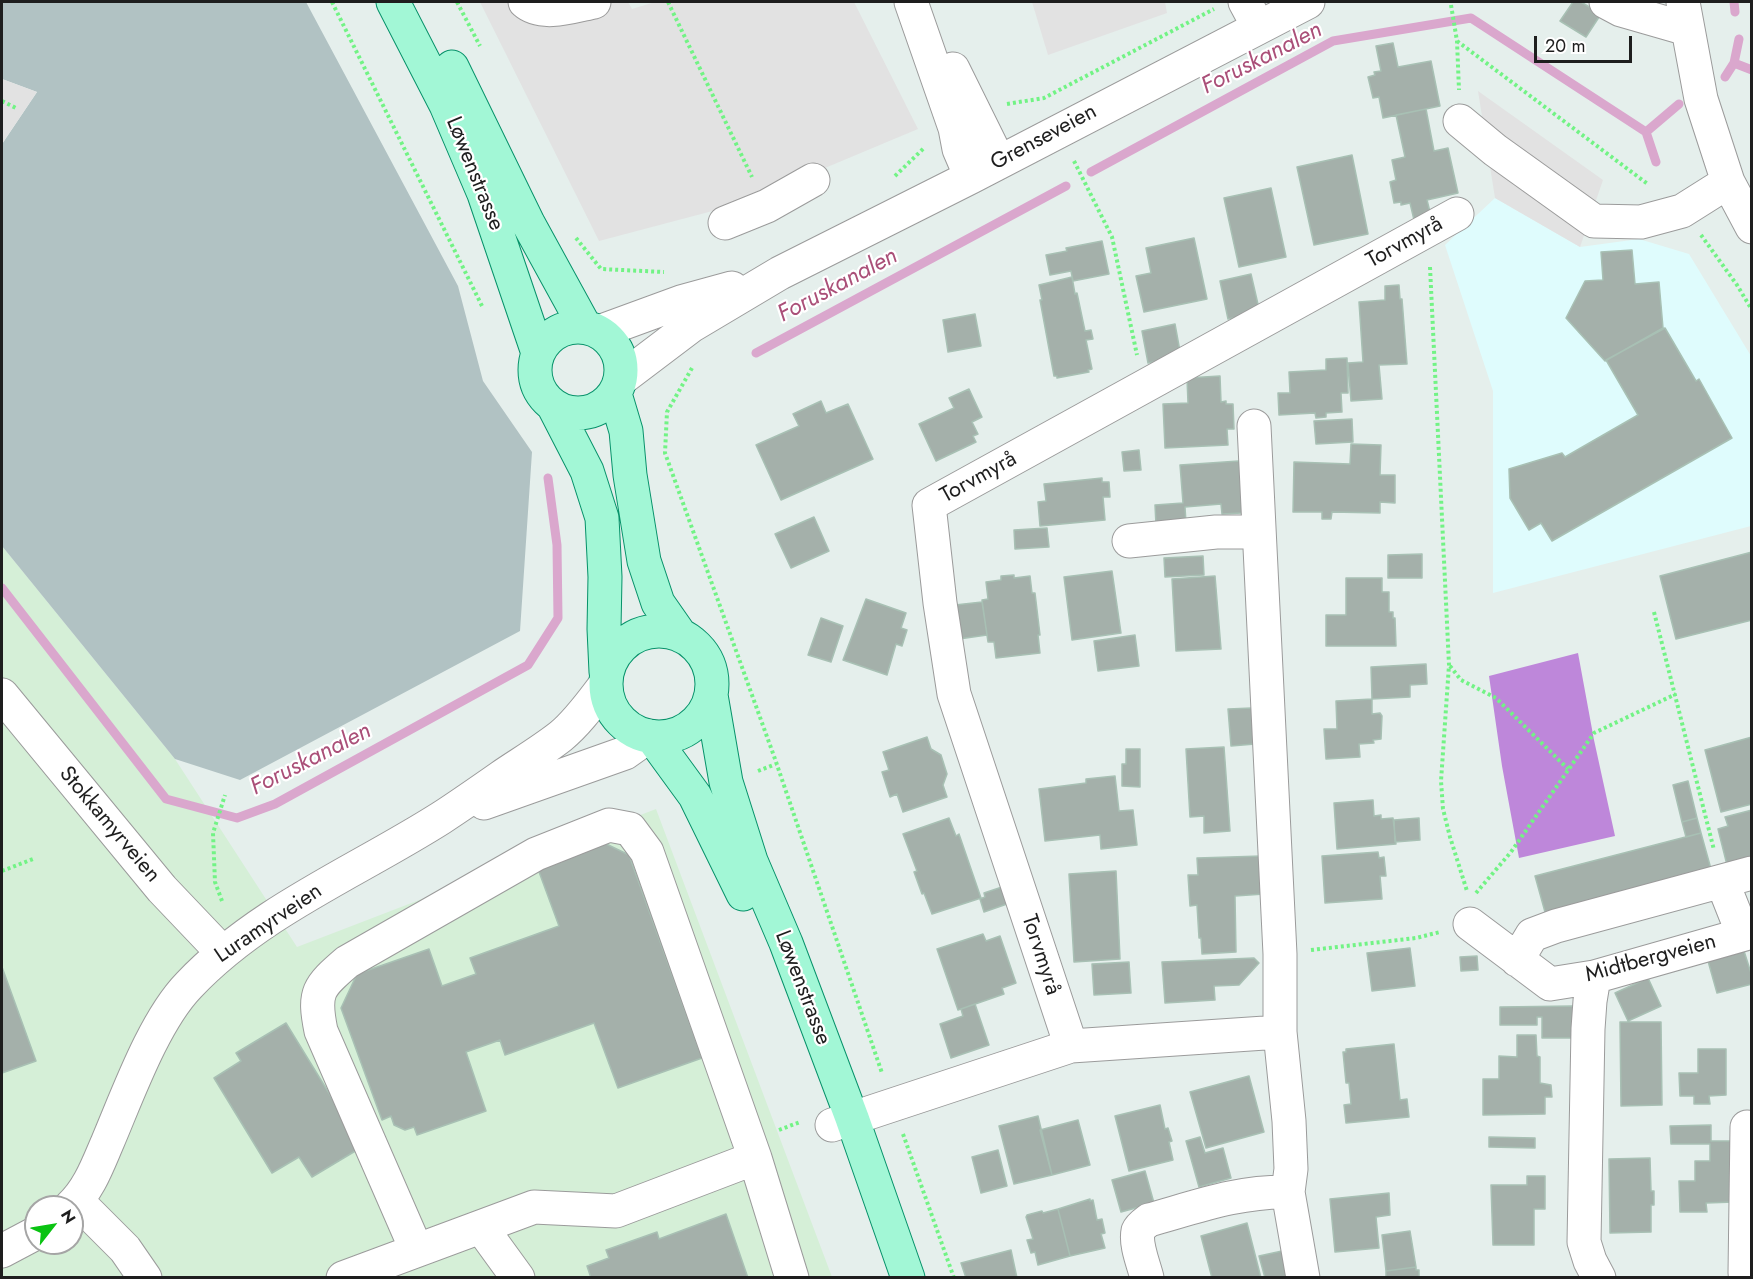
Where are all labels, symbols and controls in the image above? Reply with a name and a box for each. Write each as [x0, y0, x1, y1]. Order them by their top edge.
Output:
water label: Foruskanalen [1197, 16, 1327, 102]
scale bar [1537, 24, 1634, 62]
text: 20 m [1545, 33, 1585, 59]
street label: Grenseveien [986, 99, 1102, 177]
street label: Løwenstrasse [439, 113, 509, 235]
street label: Torvmyrå [1362, 211, 1448, 275]
water label: Foruskanalen [773, 242, 903, 330]
street label: Torvmyrå [936, 446, 1022, 510]
water label: Foruskanalen [246, 717, 376, 803]
street label: Stokkamyrveien [53, 762, 165, 888]
street label: Luramyrveien [210, 879, 328, 969]
street label: Torvmyrå [1015, 912, 1065, 998]
street label: Løwenstrasse [768, 927, 836, 1049]
street label: Midtbergveien [1583, 929, 1719, 989]
north arrow [24, 1195, 84, 1255]
text: N [55, 1205, 81, 1228]

